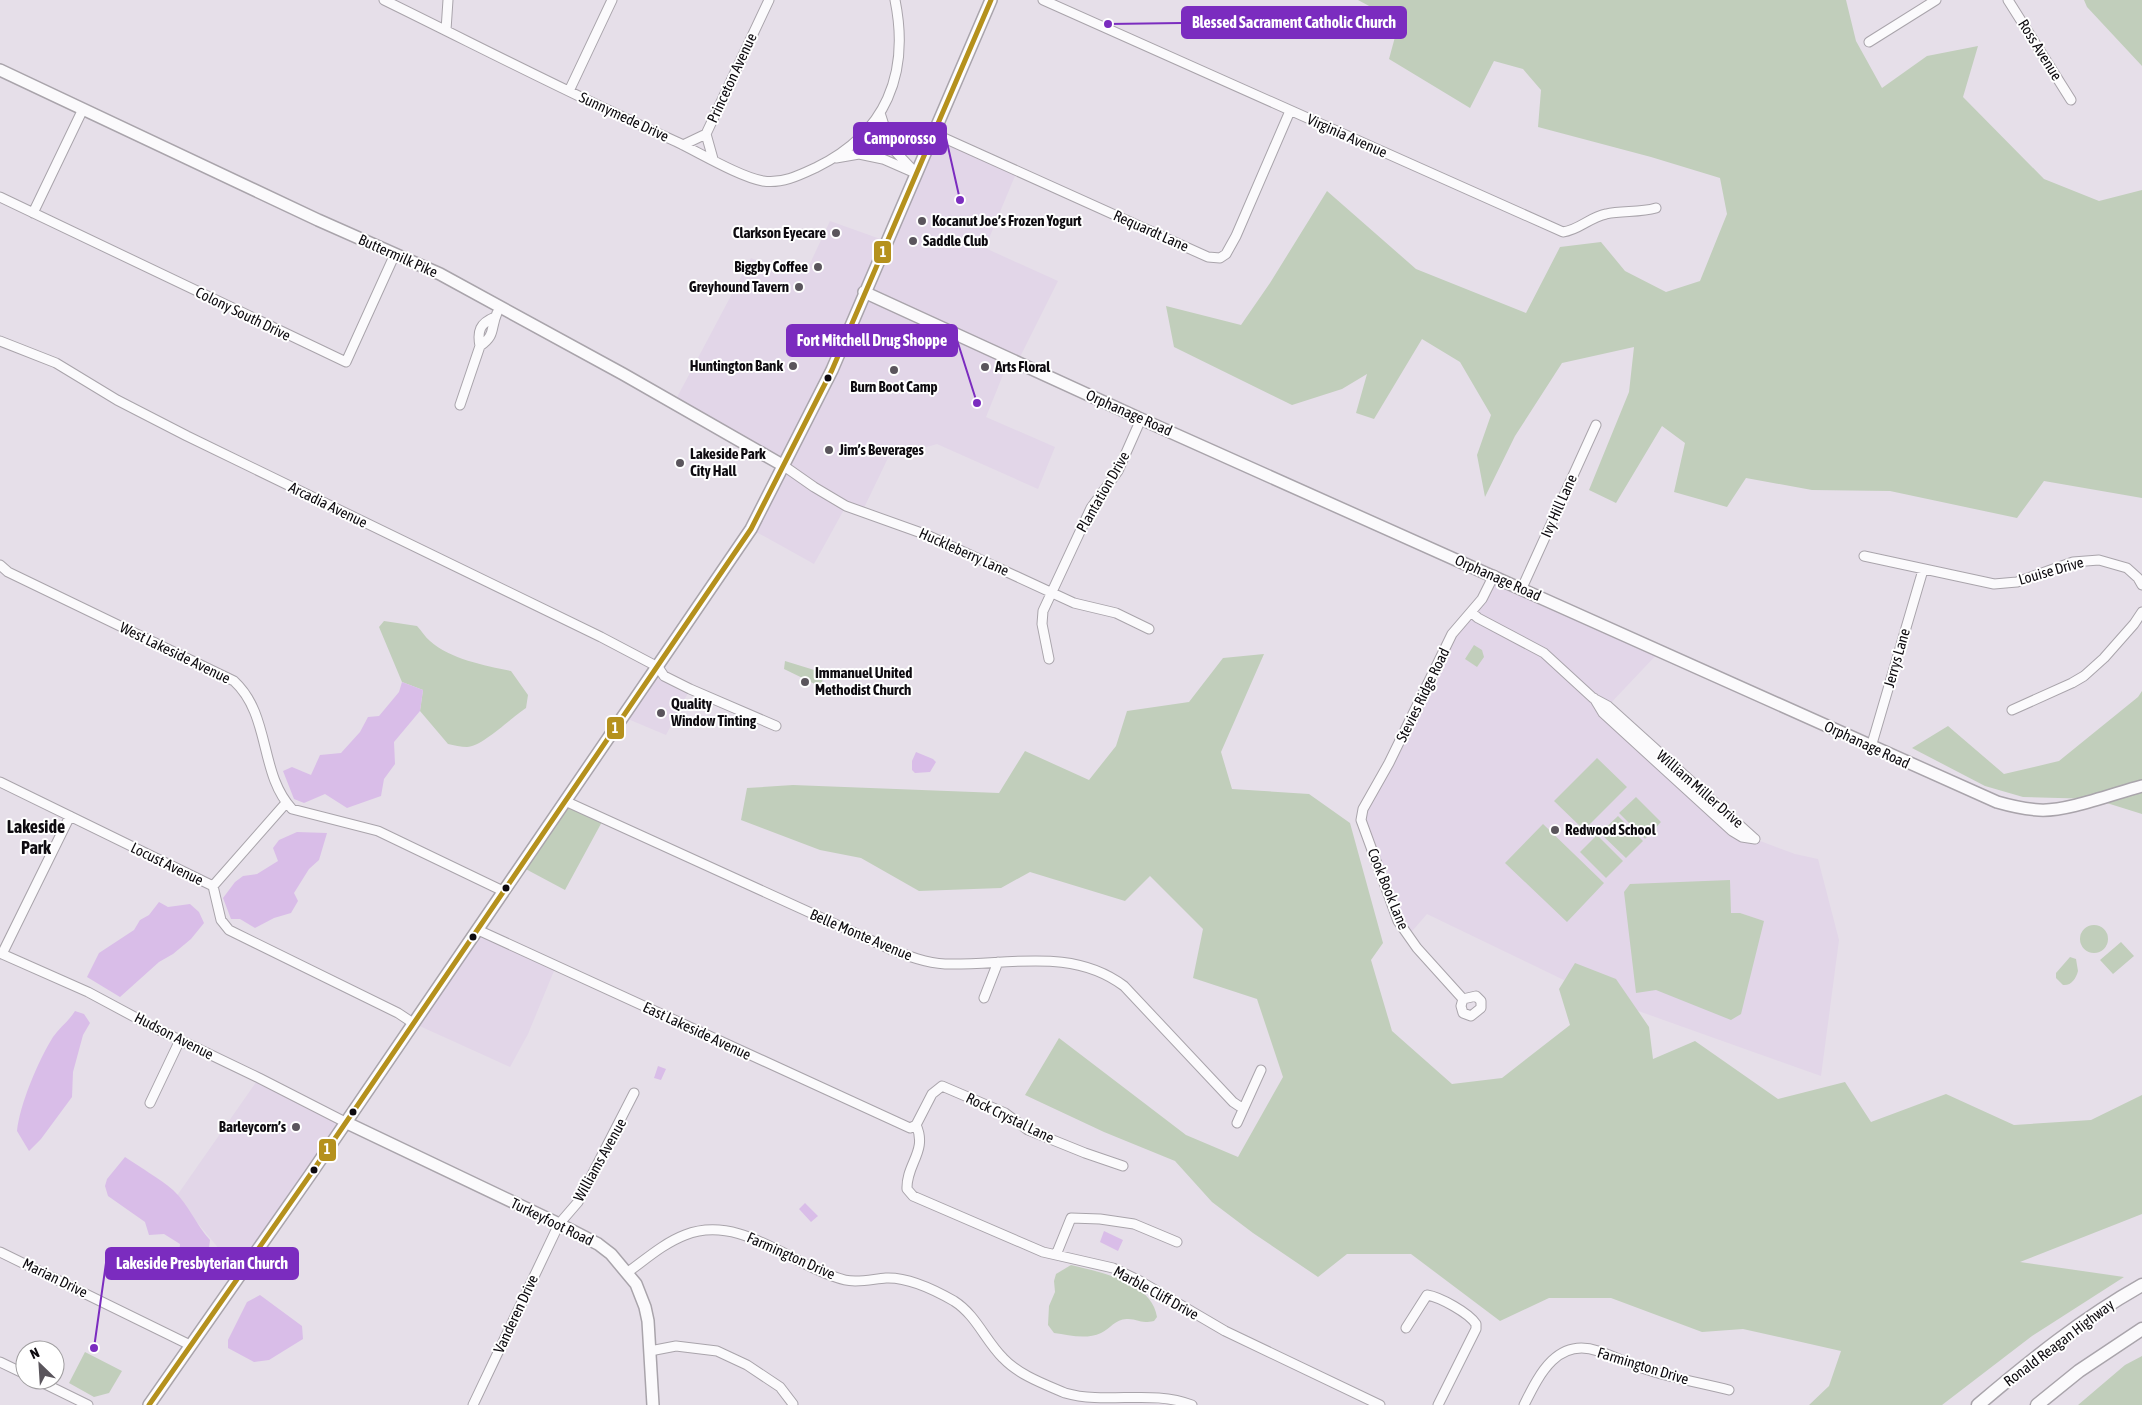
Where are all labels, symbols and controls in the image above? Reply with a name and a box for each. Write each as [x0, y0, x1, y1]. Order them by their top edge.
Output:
callout: Blessed Sacrament Catholic Church [1182, 7, 1406, 38]
text: Blessed Sacrament Catholic Church [1192, 13, 1396, 31]
street label: Ross Avenue [2015, 16, 2066, 84]
street label: Princeton Avenue [703, 30, 760, 125]
street label: Sunnymede Drive [577, 88, 672, 145]
street label: Virginia Avenue [1304, 110, 1390, 161]
callout: Camporosso [854, 123, 946, 154]
text: Camporosso [864, 129, 937, 147]
street label: Requardt Lane [1111, 206, 1192, 255]
place label: Kocanut Joe’s Frozen Yogurt [932, 212, 1082, 229]
marker: Kocanut Joe’s Frozen Yogurt [916, 215, 928, 227]
place label: Clarkson Eyecare [733, 224, 826, 241]
marker: Clarkson Eyecare [830, 227, 842, 239]
street label: Buttermilk Pike [356, 231, 440, 281]
place label: Saddle Club [923, 232, 988, 249]
marker: Saddle Club [907, 235, 919, 247]
line badge: 1 [873, 240, 892, 264]
text: 1 [880, 244, 887, 260]
place label: Biggby Coffee [734, 258, 808, 275]
marker: Biggby Coffee [812, 261, 824, 273]
place label: Greyhound Tavern [689, 278, 789, 295]
marker: Greyhound Tavern [793, 281, 805, 293]
street label: Colony South Drive [193, 283, 294, 344]
callout: Fort Mitchell Drug Shoppe [787, 325, 957, 356]
text: Fort Mitchell Drug Shoppe [797, 331, 947, 349]
place label: Huntington Bank [690, 357, 783, 374]
place label: Arts Floral [994, 358, 1051, 375]
marker: Huntington Bank [787, 360, 799, 372]
marker: Arts Floral [979, 361, 991, 373]
marker: Burn Boot Camp [888, 364, 900, 376]
unlabelled marker [823, 373, 833, 383]
place label: Burn Boot Camp [850, 378, 938, 395]
street label: Orphanage Road [1084, 386, 1175, 439]
place label: Jim’s Beverages [838, 441, 925, 458]
marker: Jim’s Beverages [823, 444, 835, 456]
place label: Lakeside Park City Hall [690, 445, 766, 479]
street label: Plantation Drive [1073, 448, 1133, 535]
marker: Lakeside Park City Hall [674, 457, 686, 469]
street label: Ivy Hill Lane [1537, 471, 1580, 540]
street label: Arcadia Avenue [286, 478, 370, 531]
street label: Huckleberry Lane [917, 524, 1012, 579]
street label: Orphanage Road [1453, 551, 1544, 604]
street label: Louise Drive [2016, 553, 2086, 588]
street label: West Lakeside Avenue [117, 618, 234, 687]
street label: Jerrys Lane [1880, 626, 1913, 689]
street label: Stevies Ridge Road [1392, 645, 1453, 745]
place label: Immanuel United Methodist Church [815, 664, 912, 698]
marker: Immanuel United Methodist Church [799, 676, 811, 688]
place label: Quality Window Tinting [670, 695, 757, 729]
marker: Quality Window Tinting [655, 707, 667, 719]
line badge: 1 [606, 716, 625, 740]
street label: Orphanage Road [1822, 717, 1913, 772]
text: 1 [612, 720, 619, 736]
street label: William Miller Drive [1654, 746, 1747, 831]
district label: Lakeside Park [7, 816, 65, 858]
place label: Redwood School [1565, 821, 1657, 838]
marker: Redwood School [1549, 824, 1561, 836]
street label: Locust Avenue [128, 839, 207, 889]
street label: Cook Book Lane [1364, 846, 1413, 932]
unlabelled marker [501, 883, 511, 893]
street label: Belle Monte Avenue [807, 905, 915, 964]
unlabelled marker [468, 932, 478, 942]
street label: East Lakeside Avenue [641, 998, 754, 1063]
street label: Hudson Avenue [132, 1008, 217, 1063]
street label: Rock Crystal Lane [964, 1089, 1057, 1146]
unlabelled marker [348, 1107, 358, 1117]
street label: Williams Avenue [570, 1115, 629, 1204]
place label: Barleycorn’s [219, 1118, 287, 1135]
marker: Barleycorn’s [290, 1121, 302, 1133]
line badge: 1 [318, 1138, 337, 1162]
text: 1 [324, 1141, 331, 1157]
unlabelled marker [309, 1165, 319, 1175]
street label: Turkeyfoot Road [508, 1194, 596, 1249]
street label: Farmington Drive [744, 1228, 838, 1283]
callout: Lakeside Presbyterian Church [106, 1248, 298, 1279]
street label: Marian Drive [20, 1254, 91, 1301]
text: Lakeside Presbyterian Church [116, 1254, 288, 1272]
street label: Marble Cliff Drive [1111, 1262, 1202, 1323]
street label: Vanderen Drive [490, 1272, 541, 1356]
street label: Ronald Reagan Highway [2000, 1296, 2117, 1390]
north arrow [15, 1340, 65, 1390]
text: N [27, 1344, 42, 1362]
street label: Farmington Drive [1595, 1344, 1691, 1388]

